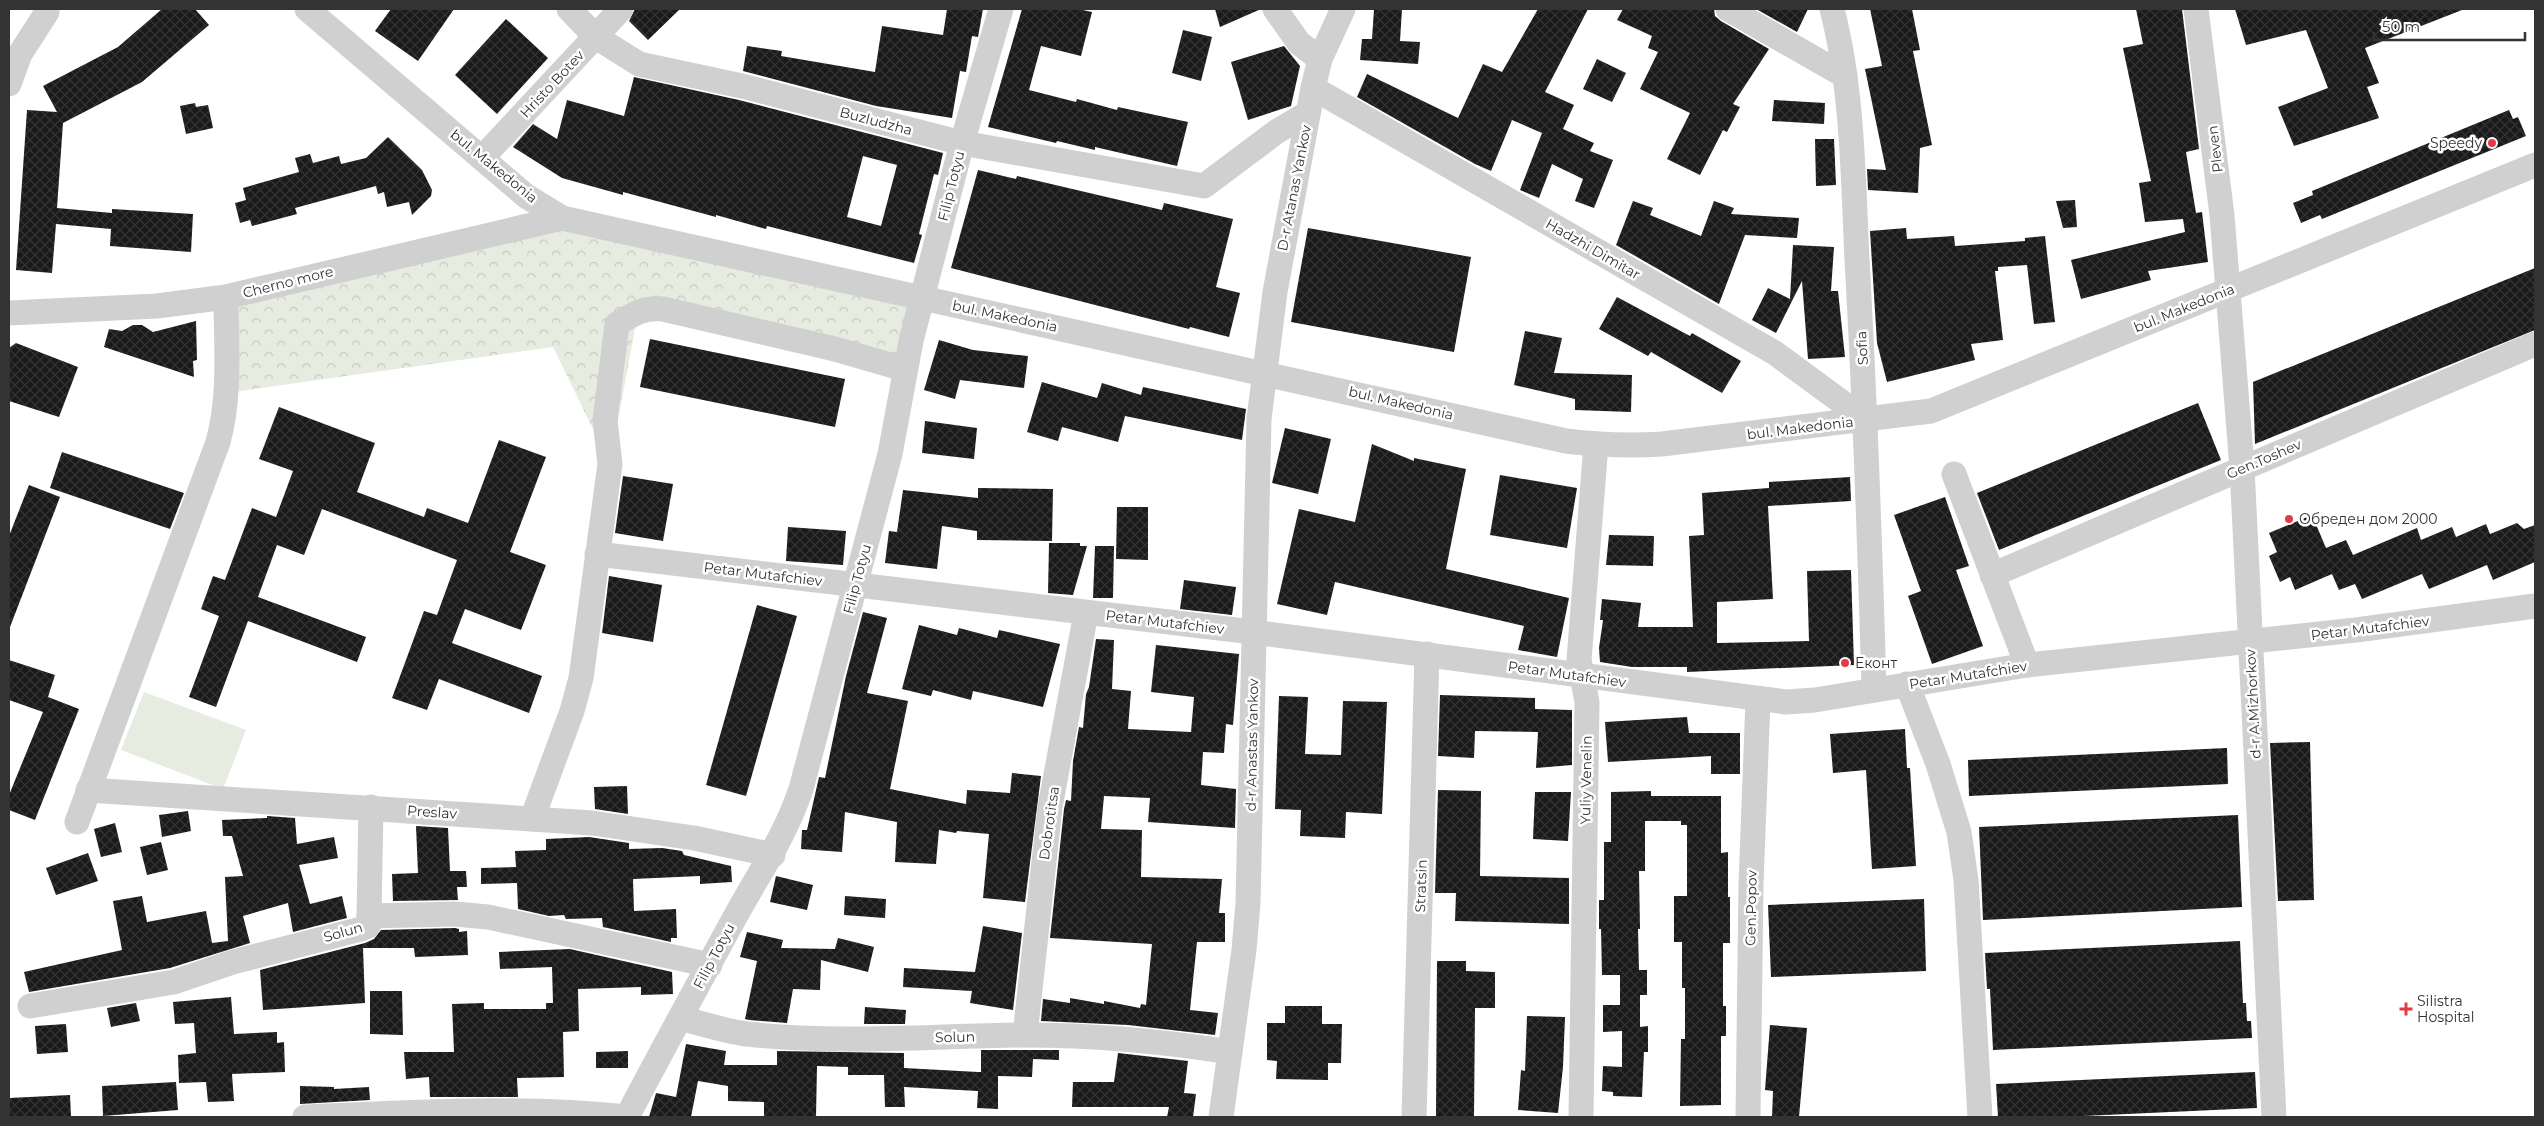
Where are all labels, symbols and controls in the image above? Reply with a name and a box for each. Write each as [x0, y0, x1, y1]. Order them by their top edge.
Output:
scale bar [2374, 10, 2525, 42]
text: 50 m [2382, 17, 2420, 36]
street label: Hristo Botev [516, 46, 588, 122]
street label: Buzludzha [838, 103, 914, 139]
street label: D-r Atanas Yankov [1273, 123, 1315, 253]
street label: Pleven [2203, 124, 2227, 174]
street label: bul. Makedonia [447, 125, 541, 207]
place label: Speedy [2430, 134, 2482, 152]
marker: Speedy [2486, 137, 2498, 149]
street label: Filip Totyu [934, 149, 968, 223]
street label: Hadzhi Dimitar [1542, 215, 1644, 284]
street label: Cherno more [241, 262, 335, 302]
street label: bul. Makedonia [2131, 280, 2237, 336]
street label: bul. Makedonia [951, 296, 1059, 336]
street label: Sofia [1852, 330, 1872, 366]
street label: bul. Makedonia [1347, 382, 1455, 424]
street label: bul. Makedonia [1746, 413, 1854, 443]
street label: Gen.Toshev [2224, 435, 2304, 483]
place label: Обреден дом 2000 [2299, 510, 2438, 528]
marker: Обреден дом 2000 [2283, 513, 2295, 525]
street label: Filip Totyu [839, 542, 875, 616]
street label: Petar Mutafchiev [703, 558, 824, 590]
street label: Petar Mutafchiev [1105, 606, 1226, 638]
street label: Petar Mutafchiev [2310, 612, 2431, 644]
street label: d-r A.Mizhorkov [2241, 648, 2265, 759]
place label: Еконт [1855, 654, 1897, 672]
street label: Petar Mutafchiev [1507, 657, 1628, 691]
marker: Еконт [1839, 657, 1851, 669]
street label: Petar Mutafchiev [1908, 657, 2029, 693]
street label: d-r Anastas Yankov [1242, 678, 1262, 812]
street label: Yuliy Venelin [1576, 735, 1596, 825]
street label: Dobrotitsa [1035, 785, 1063, 861]
street label: Preslav [406, 801, 458, 823]
street label: Stratsin [1411, 859, 1431, 913]
street label: Gen.Popov [1741, 869, 1761, 946]
street label: Solun [321, 918, 365, 946]
street label: Filip Totyu [689, 920, 739, 992]
place label: Silistra Hospital [2417, 992, 2475, 1026]
marker: Silistra Hospital [2399, 1002, 2413, 1016]
street label: Solun [935, 1028, 975, 1046]

